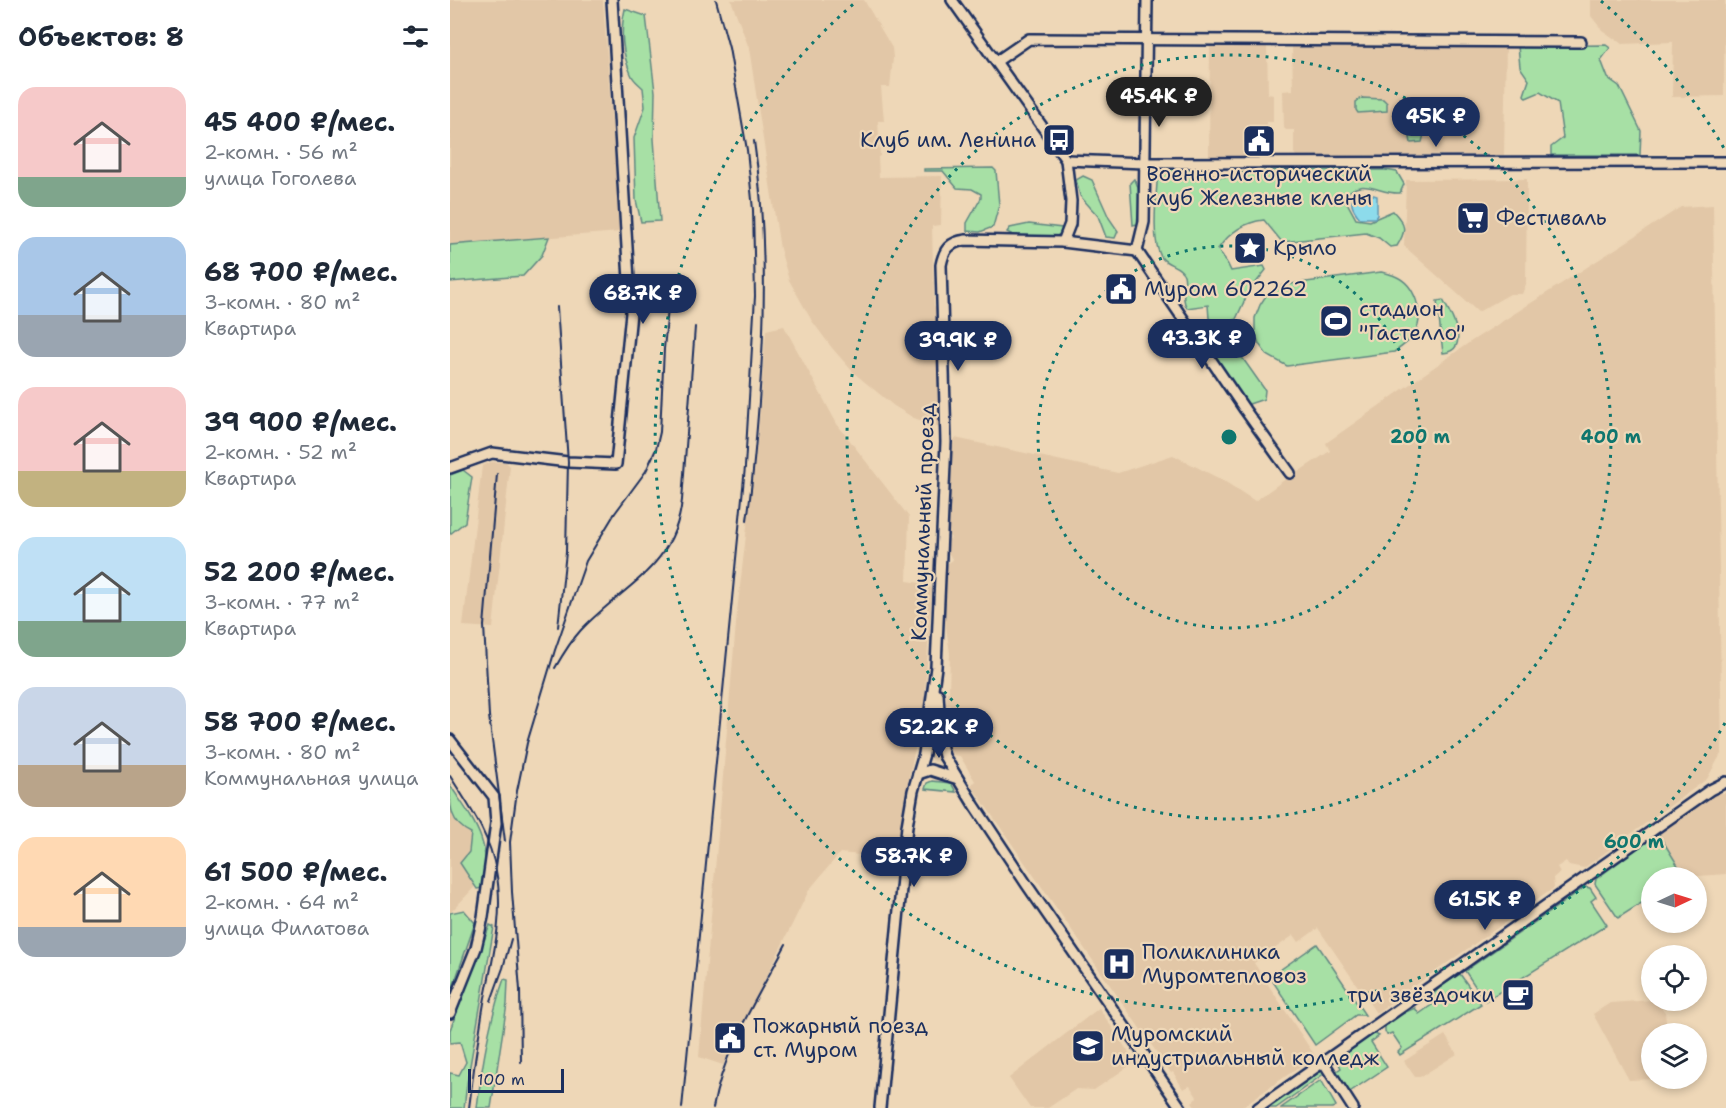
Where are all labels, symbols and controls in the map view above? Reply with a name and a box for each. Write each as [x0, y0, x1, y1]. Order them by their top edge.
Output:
text: Объектов: 8 [18, 19, 184, 54]
icon: filters [399, 20, 432, 53]
pin: 45.4K ₽ [1104, 77, 1214, 128]
text: 45.4K ₽ [1120, 83, 1198, 109]
pin: 45K ₽ [1394, 97, 1478, 148]
text: 45K ₽ [1406, 103, 1466, 129]
text: 45 400 ₽/мес. [204, 104, 395, 139]
icon: home [66, 111, 138, 183]
bus stop icon: Клуб им. Ленина [1041, 122, 1077, 158]
public building icon: Военно-исторический клуб Железные клены [1241, 123, 1277, 159]
place label: Клуб им. Ленина [860, 126, 1036, 154]
text: 2-комн. · 56 m² [204, 139, 358, 165]
place label: Военно-исторический клуб Железные клены [1146, 160, 1372, 212]
text: улица Гоголева [204, 165, 356, 191]
supermarket icon: Фестиваль [1455, 200, 1491, 236]
place label: Фестиваль [1496, 204, 1607, 232]
place icon: Крыло [1232, 230, 1268, 266]
place label: Крыло [1273, 234, 1337, 262]
text: 68 700 ₽/мес. [204, 254, 398, 289]
icon: home [66, 261, 138, 333]
public building icon: Муром 602262 [1103, 271, 1139, 307]
pin: 68.7K ₽ [588, 274, 698, 325]
place label: Муром 602262 [1144, 275, 1307, 303]
text: 68.7K ₽ [603, 280, 683, 306]
text: 3-комн. · 80 m² [204, 289, 360, 315]
place label: стадион "Гастелло" [1359, 295, 1465, 347]
sports icon: стадион "Гастелло" [1318, 303, 1354, 339]
text: Квартира [204, 315, 296, 341]
pin: 43.3K ₽ [1147, 319, 1257, 370]
pin: 39.9K ₽ [903, 321, 1013, 372]
text: 43.3K ₽ [1162, 325, 1242, 351]
text: 39.9K ₽ [919, 327, 997, 353]
street label: Коммунальный проезд [905, 402, 941, 642]
text: 39 900 ₽/мес. [204, 404, 397, 439]
icon: home [66, 411, 138, 483]
text: 200 m [1390, 425, 1451, 449]
text: 400 m [1581, 425, 1642, 449]
centre of rings [1219, 427, 1239, 447]
text: 2-комн. · 52 m² [204, 439, 357, 465]
text: Квартира [204, 465, 296, 491]
text: 52 200 ₽/мес. [204, 554, 395, 589]
icon: home [66, 561, 138, 633]
text: 3-комн. · 77 m² [204, 589, 360, 615]
text: Квартира [204, 615, 296, 641]
text: 58 700 ₽/мес. [204, 704, 396, 739]
pin: 52.2K ₽ [884, 708, 994, 759]
icon: home [66, 711, 138, 783]
text: 52.2K ₽ [899, 714, 979, 740]
text: 3-комн. · 80 m² [204, 739, 360, 765]
text: Коммунальная улица [204, 765, 418, 791]
text: 600 m [1604, 830, 1665, 854]
pin: 58.7K ₽ [859, 837, 969, 888]
text: 58.7K ₽ [875, 843, 953, 869]
text: 61 500 ₽/мес. [204, 854, 388, 889]
icon: home [66, 861, 138, 933]
north arrow [1641, 867, 1707, 933]
map controls [1641, 867, 1707, 1089]
pin: 61.5K ₽ [1430, 880, 1540, 931]
text: 61.5K ₽ [1448, 886, 1522, 912]
text: 2-комн. · 64 m² [204, 889, 359, 915]
text: улица Филатова [204, 915, 369, 941]
place label: Поликлиника Муромтепловоз [1142, 938, 1307, 990]
button: locate [1641, 945, 1707, 1011]
hospital icon: Поликлиника Муромтепловоз [1101, 946, 1137, 982]
cafe icon: три звёздочки [1500, 977, 1536, 1013]
place label: три звёздочки [1347, 981, 1495, 1009]
place label: Пожарный поезд ст. Муром [753, 1012, 928, 1064]
public building icon: Пожарный поезд ст. Муром [712, 1020, 748, 1056]
place label: Муромский индустриальный колледж [1111, 1020, 1379, 1072]
button: layers [1641, 1023, 1707, 1089]
school or university icon: Муромский индустриальный колледж [1070, 1028, 1106, 1064]
scale bar [468, 1066, 564, 1094]
text: 100 m [477, 1069, 525, 1090]

